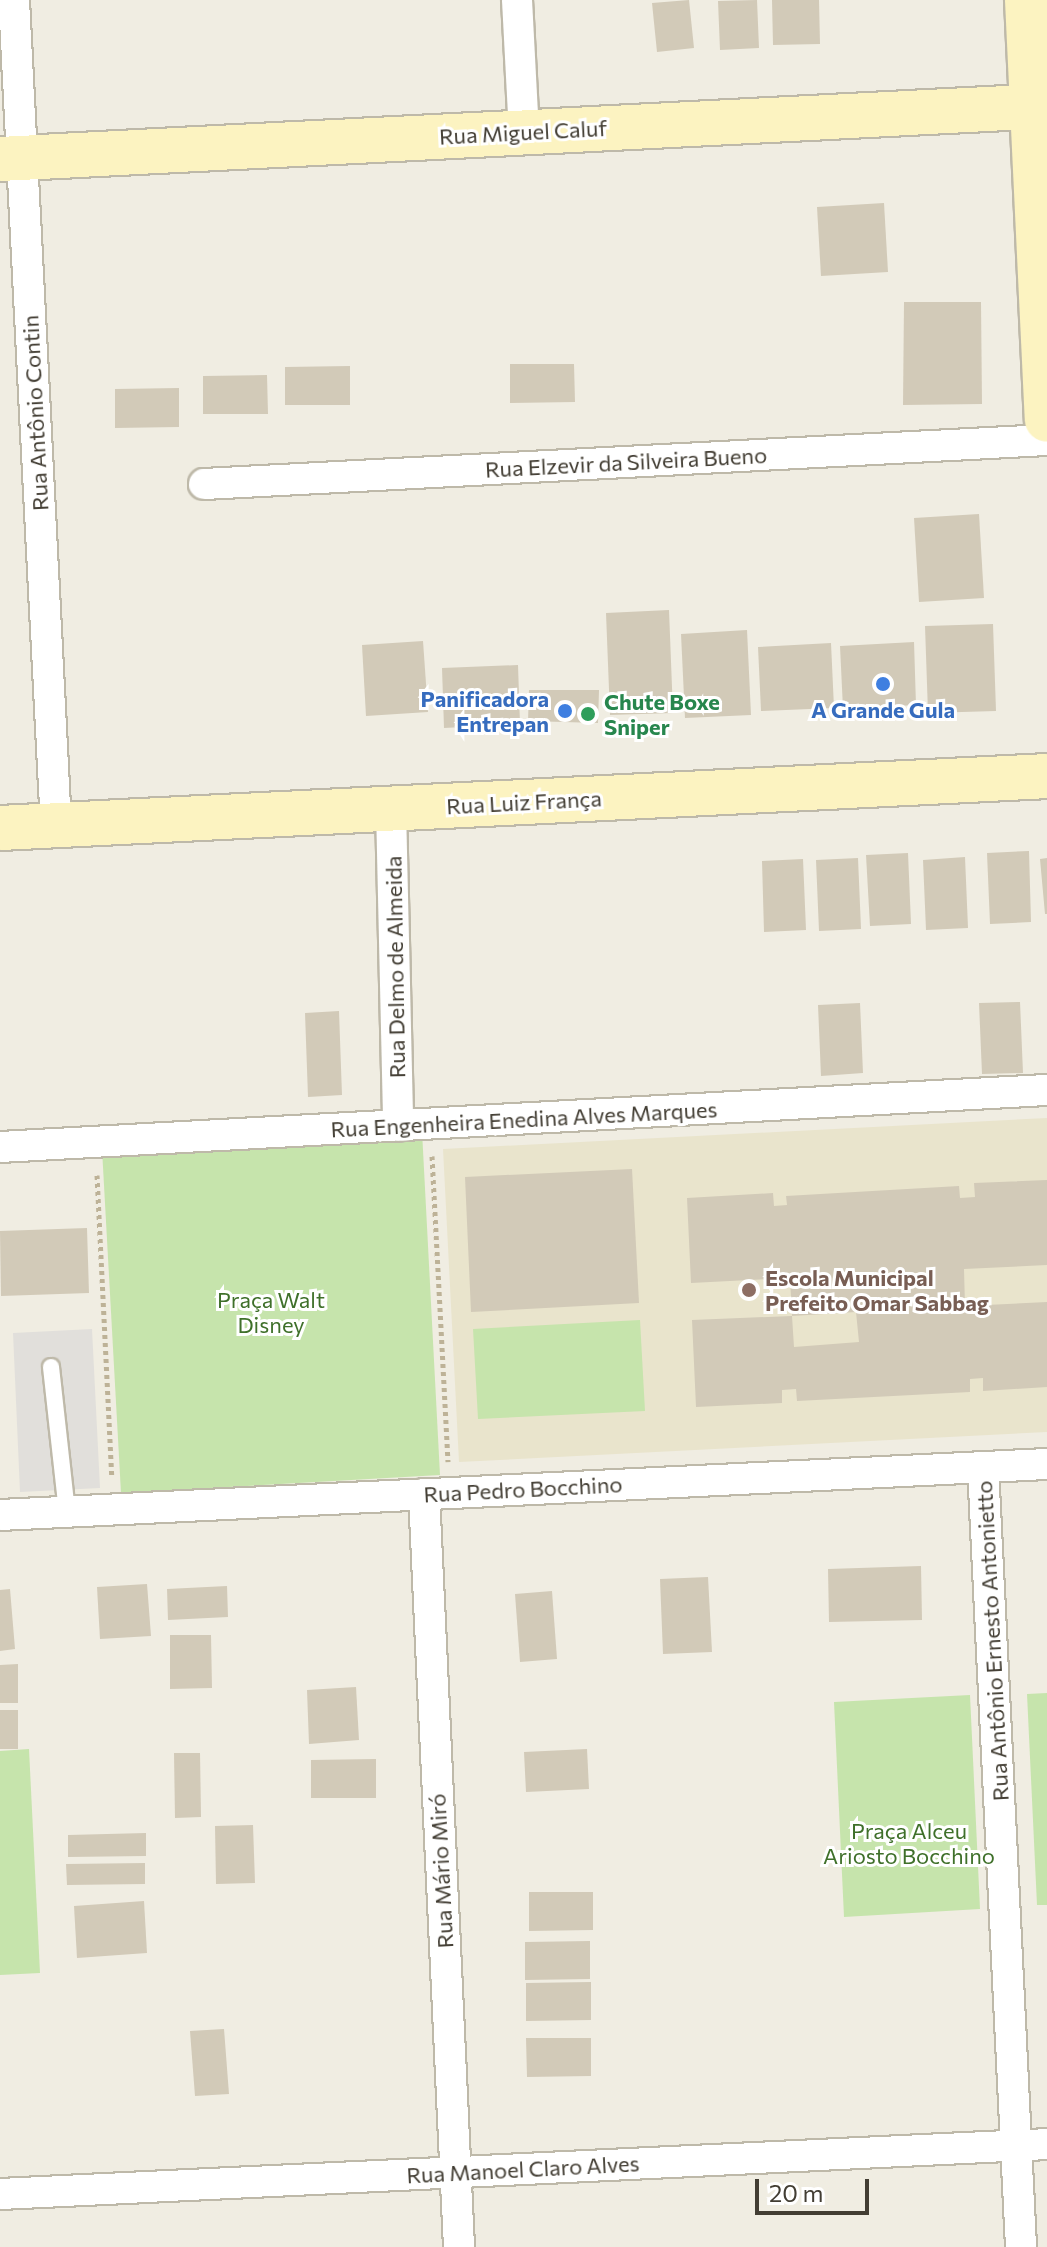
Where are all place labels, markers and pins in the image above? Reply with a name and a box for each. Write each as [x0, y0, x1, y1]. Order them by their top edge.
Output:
marker: A Grande Gula [874, 675, 892, 693]
place label: Panificadora Entrepan [420, 685, 549, 736]
place label: Chute Boxe Sniper [604, 688, 720, 740]
place label: A Grande Gula [811, 697, 955, 723]
marker: Panificadora Entrepan [556, 702, 574, 720]
marker: Chute Boxe Sniper [579, 705, 597, 723]
place label: Escola Municipal Prefeito Omar Sabbag [765, 1264, 989, 1316]
marker: Escola Municipal Prefeito Omar Sabbag [740, 1281, 758, 1299]

